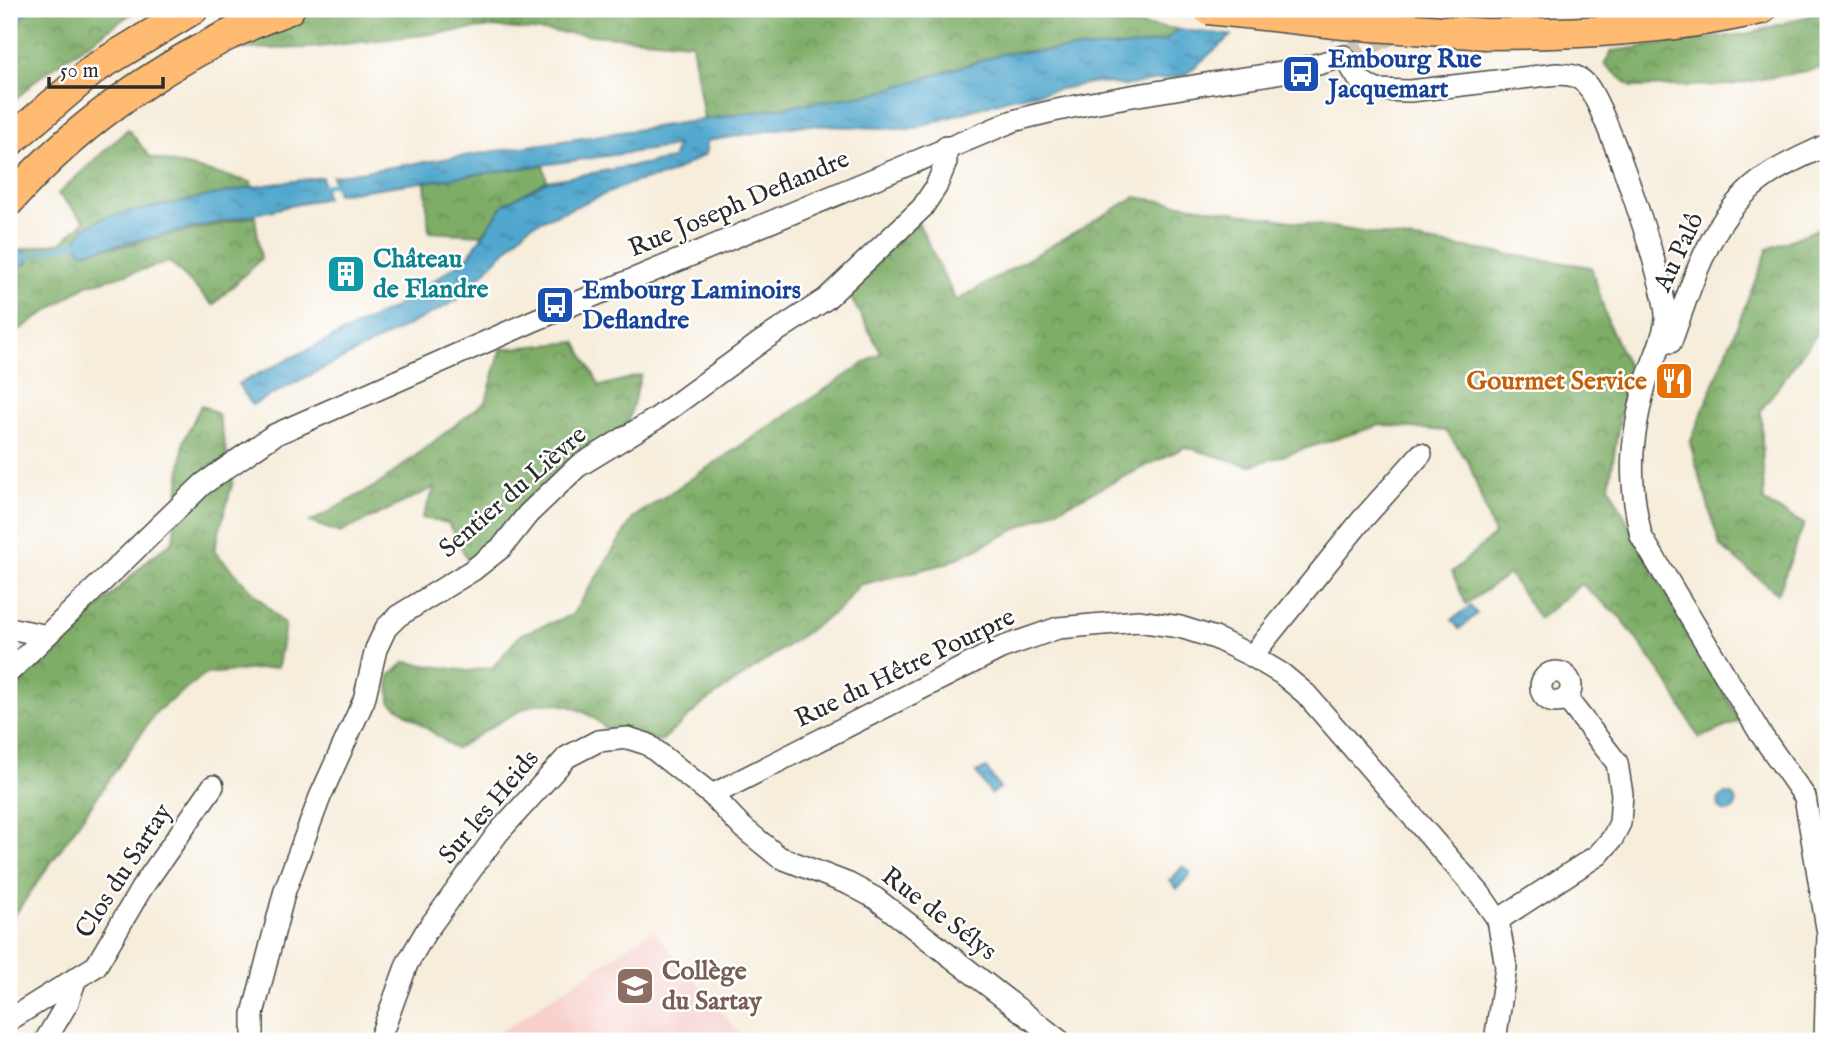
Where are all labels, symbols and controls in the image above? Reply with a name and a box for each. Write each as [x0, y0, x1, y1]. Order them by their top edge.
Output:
place label: Embourg Rue Jacquemart [1325, 43, 1482, 106]
scale bar [49, 46, 163, 90]
bus stop icon: Embourg Rue Jacquemart [1280, 53, 1322, 95]
text: 50 m [60, 58, 99, 85]
street label: Rue Joseph Deflandre [624, 143, 854, 265]
street label: Au Palô [1646, 207, 1712, 298]
place label: Château de Flandre [373, 243, 489, 306]
building icon: Château de Flandre [325, 253, 367, 295]
place label: Embourg Laminoirs Deflandre [582, 274, 801, 337]
bus stop icon: Embourg Laminoirs Deflandre [534, 284, 576, 326]
restaurant icon: Gourmet Service [1653, 360, 1695, 402]
place label: Gourmet Service [1467, 365, 1647, 398]
street label: Sentier du Lièvre [432, 419, 594, 565]
street label: Rue du Hêtre Pourpre [790, 600, 1020, 736]
street label: Sur les Heids [432, 743, 546, 871]
street label: Clos du Sartay [68, 797, 180, 945]
street label: Rue de Sélys [875, 860, 1003, 968]
place label: Collège du Sartay [662, 955, 763, 1018]
school or university icon: Collège du Sartay [614, 965, 656, 1007]

